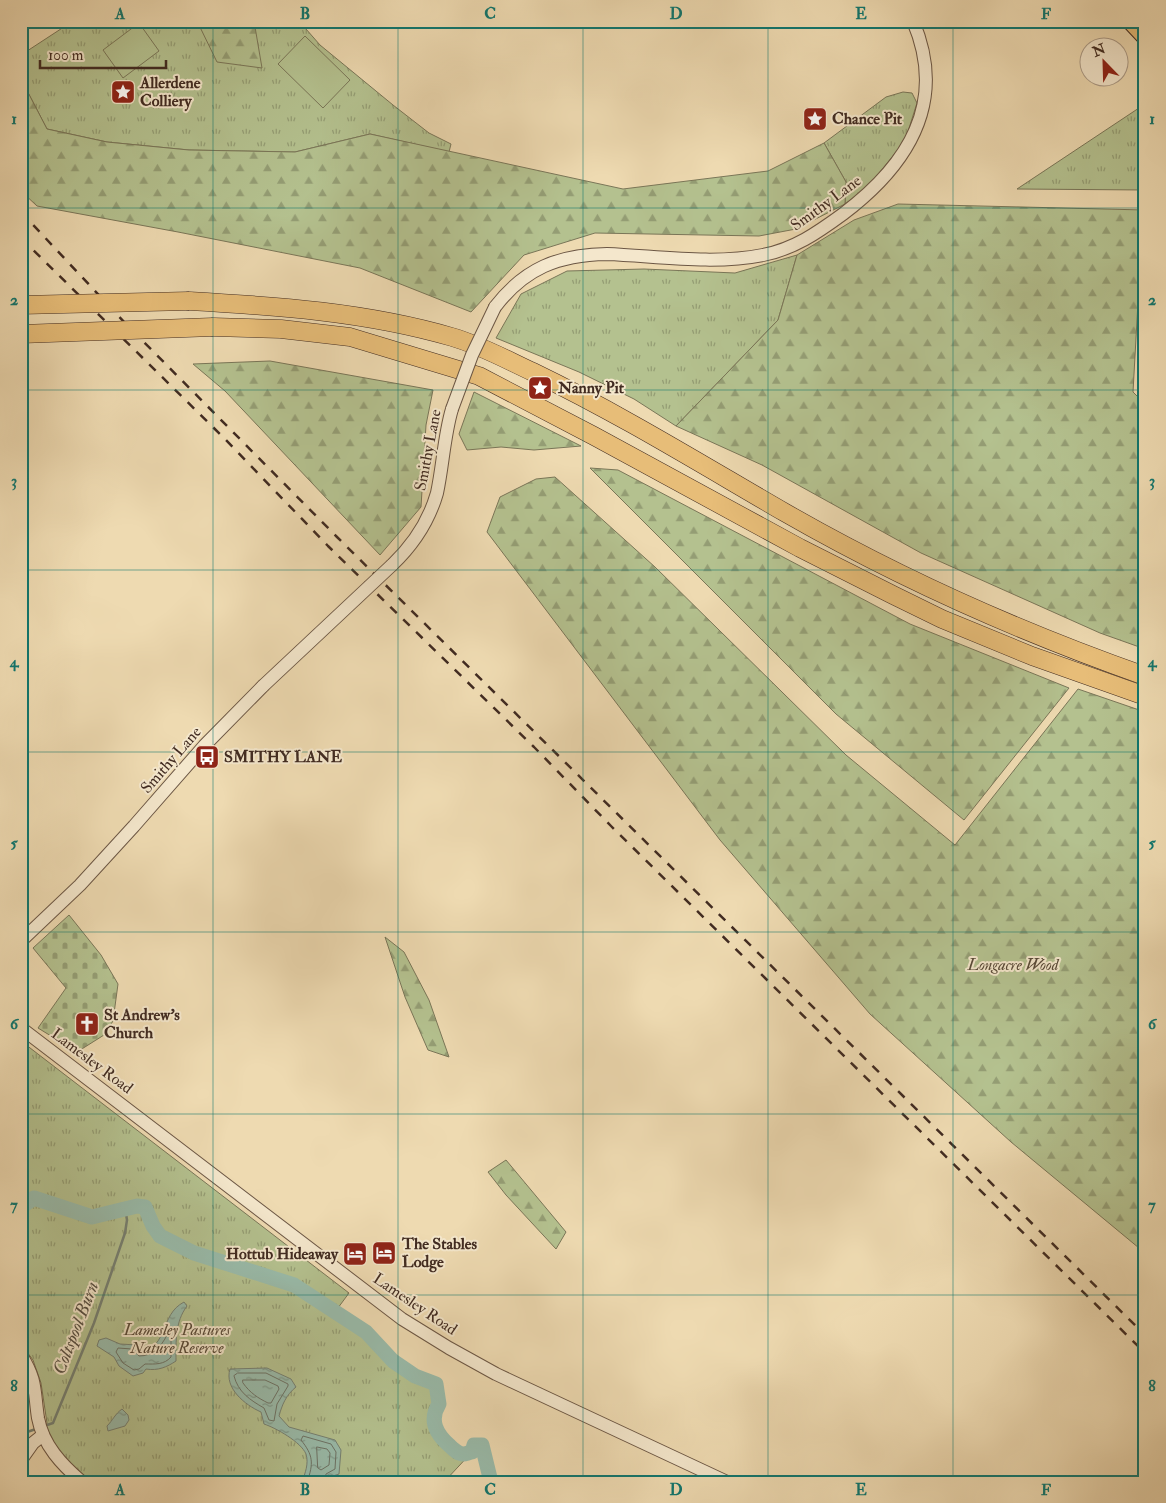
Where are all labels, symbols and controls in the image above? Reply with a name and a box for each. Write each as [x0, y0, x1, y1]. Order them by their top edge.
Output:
text: A [114, 4, 126, 24]
text: B [300, 4, 310, 24]
text: C [484, 4, 496, 24]
text: D [669, 4, 683, 24]
text: E [855, 4, 867, 24]
text: F [1041, 4, 1051, 24]
scale bar [40, 38, 166, 70]
north arrow [1078, 38, 1128, 88]
text: N [1089, 40, 1109, 61]
text: 100 m [48, 46, 84, 65]
place label: Allerdene Colliery [139, 73, 201, 112]
place icon: Allerdene Colliery [110, 79, 136, 105]
place icon: Chance Pit [802, 106, 828, 132]
text: 1 [11, 109, 17, 129]
place label: Chance Pit [832, 109, 903, 129]
text: 1 [1149, 109, 1155, 129]
street label: Smithy Lane [787, 171, 865, 235]
text: 2 [10, 290, 18, 310]
text: 2 [1148, 290, 1156, 310]
place icon: Nanny Pit [527, 375, 553, 401]
place label: Nanny Pit [557, 378, 625, 399]
street label: Smithy Lane [410, 407, 446, 492]
text: 3 [11, 471, 17, 491]
text: 3 [1149, 471, 1155, 491]
text: 4 [9, 652, 20, 672]
text: 4 [1147, 652, 1158, 672]
street label: Smithy Lane [136, 722, 206, 798]
bus stop icon: SMITHY LANE [194, 744, 220, 770]
place label: SMITHY LANE [224, 747, 343, 767]
text: 5 [10, 833, 18, 853]
text: 5 [1148, 833, 1156, 853]
park label: Longacre Wood [967, 955, 1060, 975]
place label: St Andrew's Church [104, 1005, 180, 1043]
church icon: St Andrew's Church [74, 1011, 100, 1037]
text: 6 [10, 1014, 20, 1034]
text: 6 [1148, 1014, 1158, 1034]
street label: Lamesley Road [47, 1024, 137, 1098]
text: 7 [10, 1195, 18, 1215]
text: 7 [1148, 1195, 1156, 1215]
place label: The Stables Lodge [401, 1234, 477, 1273]
hotel icon: The Stables Lodge [371, 1240, 397, 1266]
hotel icon: Hottub Hideaway [342, 1241, 368, 1267]
place label: Hottub Hideaway [226, 1244, 339, 1265]
street label: Lamesley Road [369, 1269, 461, 1340]
water label: Coltspool Burn [48, 1278, 104, 1378]
park label: Lamesley Pastures Nature Reserve [123, 1320, 231, 1358]
text: 8 [10, 1376, 18, 1396]
text: 8 [1148, 1376, 1156, 1396]
text: A [114, 1480, 126, 1500]
text: B [300, 1480, 310, 1500]
text: C [484, 1480, 496, 1500]
text: D [669, 1480, 683, 1500]
text: E [855, 1480, 867, 1500]
text: F [1041, 1480, 1051, 1500]

